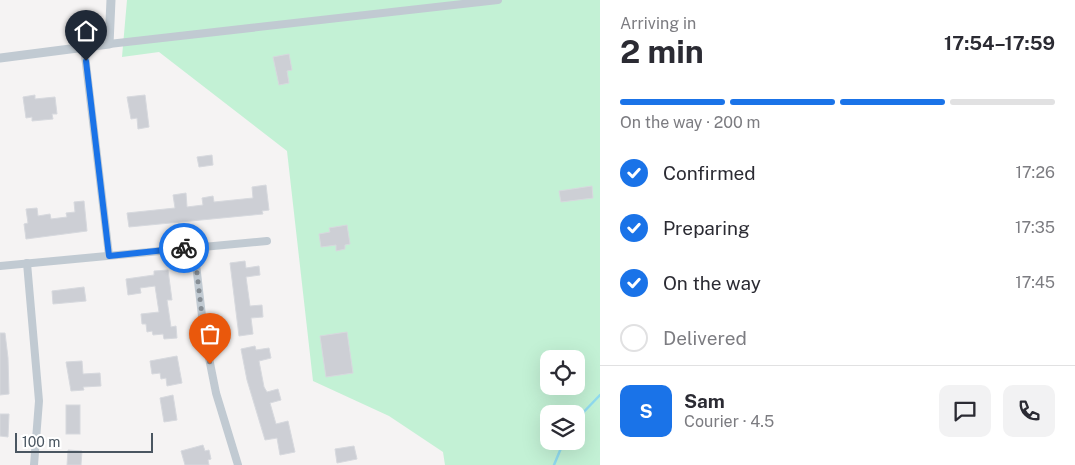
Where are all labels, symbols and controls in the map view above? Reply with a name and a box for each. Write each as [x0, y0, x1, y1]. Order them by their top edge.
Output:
pin [65, 10, 107, 61]
text: Arriving in [620, 14, 696, 33]
icon: home [72, 17, 100, 45]
text: 17:54–17:59 [944, 32, 1055, 54]
text: 2 min [620, 33, 704, 70]
text: On the way · 200 m [620, 113, 760, 132]
icon: check [620, 159, 648, 187]
text: Confirmed [663, 162, 756, 184]
text: 17:26 [1015, 163, 1055, 182]
icon: check [620, 214, 648, 242]
text: Preparing [663, 217, 750, 239]
text: 17:35 [1015, 218, 1055, 237]
courier [159, 223, 209, 273]
icon: bike [170, 234, 198, 262]
icon: check [620, 269, 648, 297]
text: On the way [663, 272, 761, 294]
text: 17:45 [1015, 273, 1055, 292]
pin [189, 313, 231, 364]
icon: bag [196, 320, 224, 348]
text: Delivered [663, 327, 747, 349]
map controls [540, 350, 585, 450]
button: locate [540, 350, 585, 395]
button: chat [939, 385, 991, 437]
button: phone [1003, 385, 1055, 437]
text: Sam [684, 390, 725, 412]
text: S [639, 400, 653, 422]
button: layers [540, 405, 585, 450]
text: Courier · 4.5 [684, 412, 774, 431]
scale bar [15, 430, 152, 453]
text: 100 m [22, 434, 60, 450]

